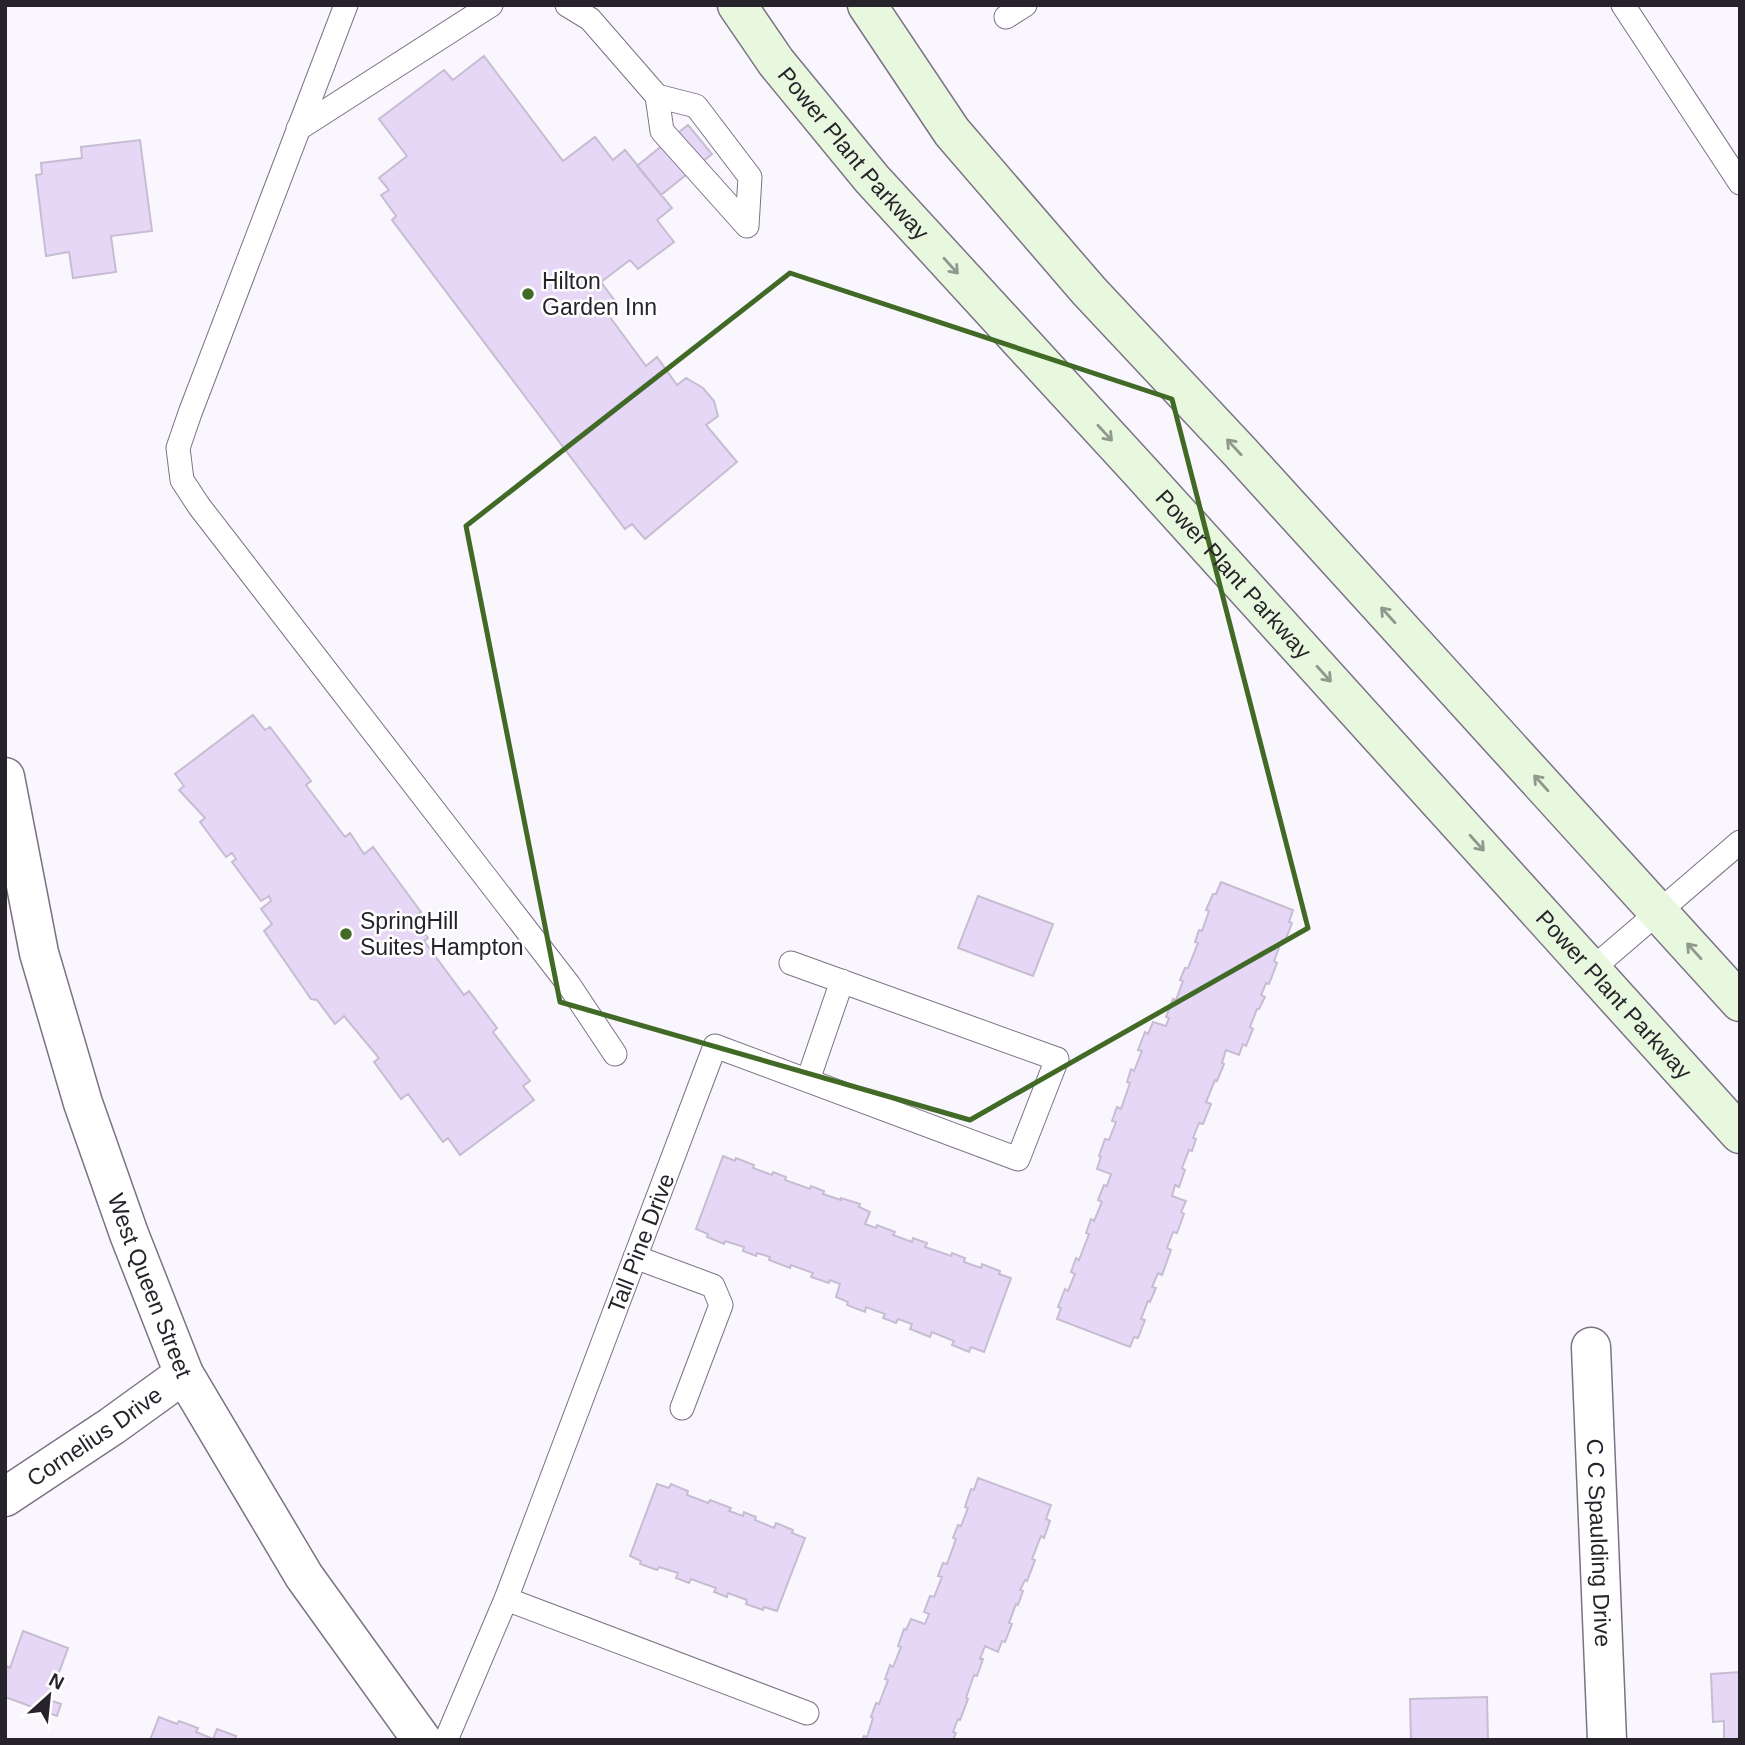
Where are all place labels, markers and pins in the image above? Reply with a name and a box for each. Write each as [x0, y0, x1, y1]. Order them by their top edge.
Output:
place label: Hilton Garden Inn [542, 268, 657, 320]
marker: Hilton Garden Inn [520, 286, 536, 302]
place label: SpringHill Suites Hampton [360, 908, 524, 960]
marker: SpringHill Suites Hampton [338, 926, 354, 942]

